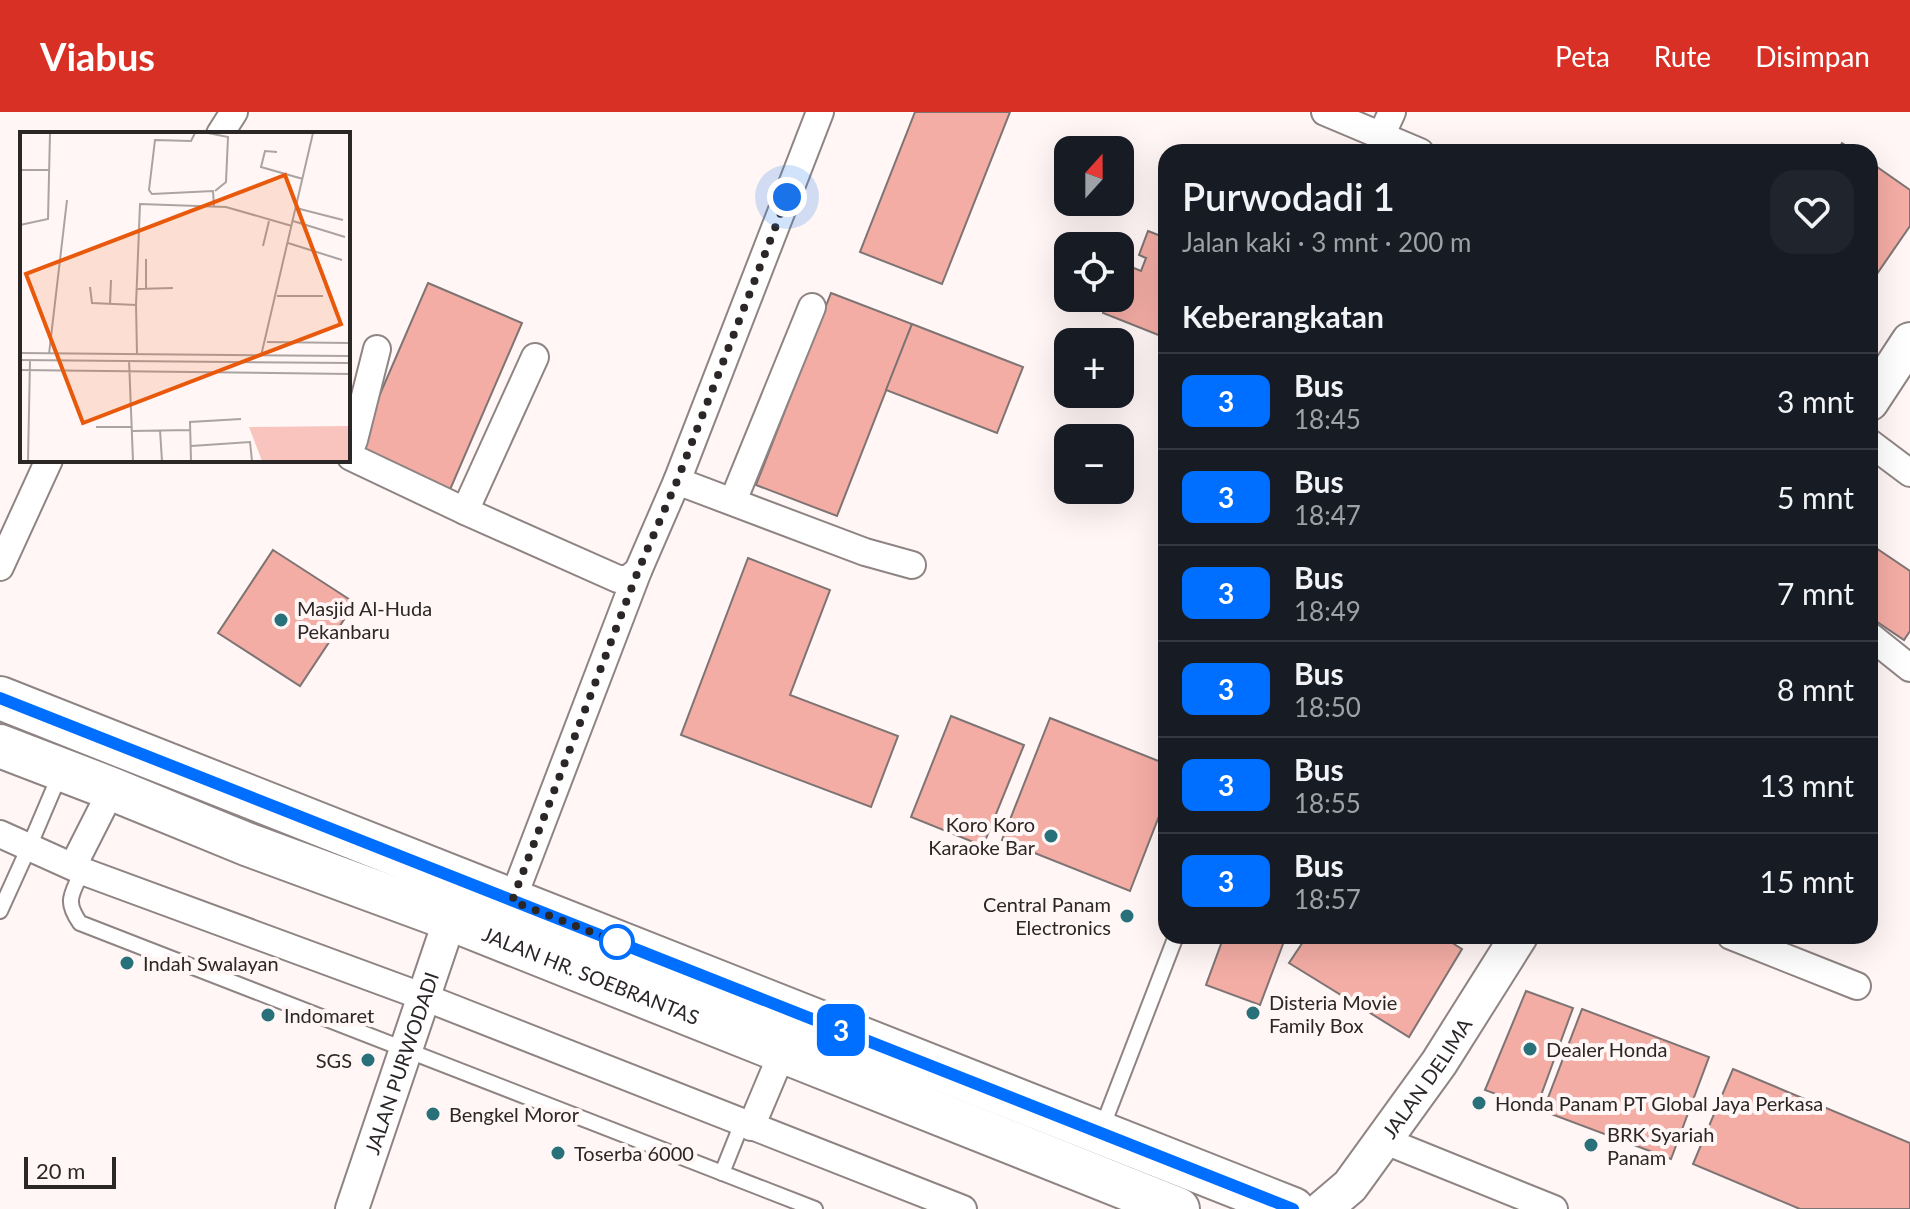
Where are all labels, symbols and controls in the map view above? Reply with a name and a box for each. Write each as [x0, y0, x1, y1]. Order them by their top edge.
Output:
text: Viabus [40, 33, 155, 79]
text: Peta [1555, 39, 1610, 73]
text: Rute [1654, 39, 1711, 73]
text: Disimpan [1755, 39, 1870, 73]
inset map [20, 132, 350, 462]
north arrow [1054, 136, 1134, 216]
map controls [1054, 136, 1134, 504]
button: heart [1770, 170, 1854, 254]
text: Purwodadi 1 [1182, 173, 1395, 219]
your location [767, 177, 807, 217]
text: Jalan kaki · 3 mnt · 200 m [1182, 226, 1471, 258]
button: locate [1054, 232, 1134, 312]
text: Keberangkatan [1182, 298, 1384, 334]
button: + [1054, 328, 1134, 408]
text: Bus [1294, 367, 1344, 403]
text: 3 mnt [1777, 383, 1854, 419]
text: 3 [1218, 384, 1234, 418]
text: 18:45 [1294, 403, 1361, 435]
button: − [1054, 424, 1134, 504]
text: Bus [1294, 463, 1344, 499]
text: 5 mnt [1777, 479, 1854, 515]
text: 3 [1218, 480, 1234, 514]
text: 18:47 [1294, 499, 1361, 531]
text: Bus [1294, 559, 1344, 595]
text: 7 mnt [1777, 575, 1854, 611]
text: 3 [1218, 576, 1234, 610]
text: 18:49 [1294, 595, 1361, 627]
place label: Masjid Al-Huda Pekanbaru [297, 596, 432, 643]
marker: Masjid Al-Huda Pekanbaru [272, 611, 290, 629]
text: Bus [1294, 655, 1344, 691]
text: 8 mnt [1777, 671, 1854, 707]
text: 3 [1218, 672, 1234, 706]
text: 18:50 [1294, 691, 1361, 723]
text: Bus [1294, 751, 1344, 787]
text: 13 mnt [1760, 767, 1854, 803]
text: 3 [1218, 768, 1234, 802]
text: 18:55 [1294, 787, 1361, 819]
place label: Koro Koro Karaoke Bar [928, 812, 1036, 859]
marker: Koro Koro Karaoke Bar [1042, 827, 1060, 845]
text: Bus [1294, 847, 1344, 883]
text: 15 mnt [1760, 863, 1854, 899]
text: 3 [1218, 864, 1234, 898]
text: 18:57 [1294, 883, 1361, 915]
place label: Central Panam Electronics [983, 892, 1111, 939]
marker: Central Panam Electronics [1118, 907, 1136, 925]
street label: JALAN HR. SOEBRANTAS [479, 921, 703, 1029]
unlabelled marker [600, 925, 634, 959]
place label: Indah Swalayan [143, 951, 279, 975]
marker: Indah Swalayan [118, 954, 136, 972]
street label: JALAN PURWODADI [359, 969, 443, 1157]
place label: Disteria Movie Family Box [1269, 990, 1397, 1037]
place label: Indomaret [284, 1003, 374, 1027]
line badge: 3 [815, 1004, 867, 1056]
marker: Disteria Movie Family Box [1244, 1004, 1262, 1022]
marker: Indomaret [259, 1006, 277, 1024]
text: 3 [833, 1013, 849, 1047]
street label: JALAN DELIMA [1377, 1013, 1477, 1143]
place label: Dealer Honda [1546, 1037, 1667, 1061]
marker: Dealer Honda [1521, 1040, 1539, 1058]
place label: SGS [316, 1048, 352, 1072]
marker: SGS [359, 1051, 377, 1069]
place label: Honda Panam PT Global Jaya Perkasa [1495, 1091, 1823, 1115]
marker: Honda Panam PT Global Jaya Perkasa [1470, 1094, 1488, 1112]
place label: Bengkel Moror [449, 1102, 580, 1126]
marker: Bengkel Moror [424, 1105, 442, 1123]
place label: BRK Syariah Panam [1607, 1122, 1714, 1169]
marker: BRK Syariah Panam [1582, 1136, 1600, 1154]
place label: Toserba 6000 [574, 1141, 694, 1165]
marker: Toserba 6000 [549, 1144, 567, 1162]
scale bar [24, 1153, 116, 1189]
text: 20 m [36, 1157, 85, 1184]

